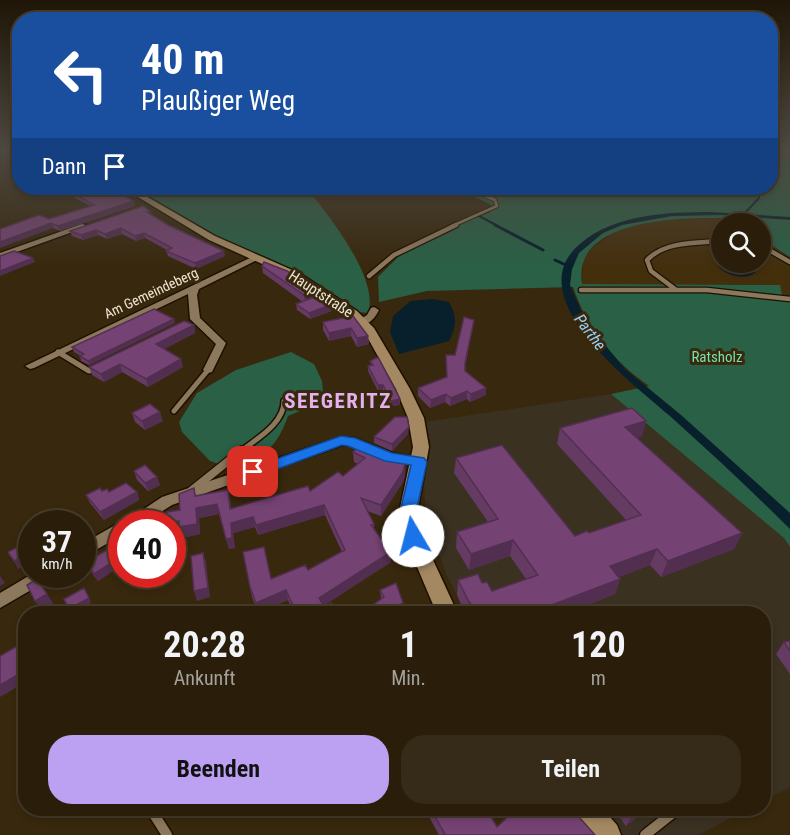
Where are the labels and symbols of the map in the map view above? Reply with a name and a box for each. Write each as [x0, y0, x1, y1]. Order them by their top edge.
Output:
street label: Am Gemeindeberg [101, 264, 201, 322]
street label: Hauptstraße [285, 267, 357, 321]
water label: Parthe [570, 310, 610, 354]
park label: Ratsholz [691, 348, 743, 366]
district label: SEEGERITZ [284, 389, 392, 413]
pin [227, 446, 278, 497]
position arrow [381, 504, 445, 568]
speed limit sign: 40 [108, 510, 186, 588]

